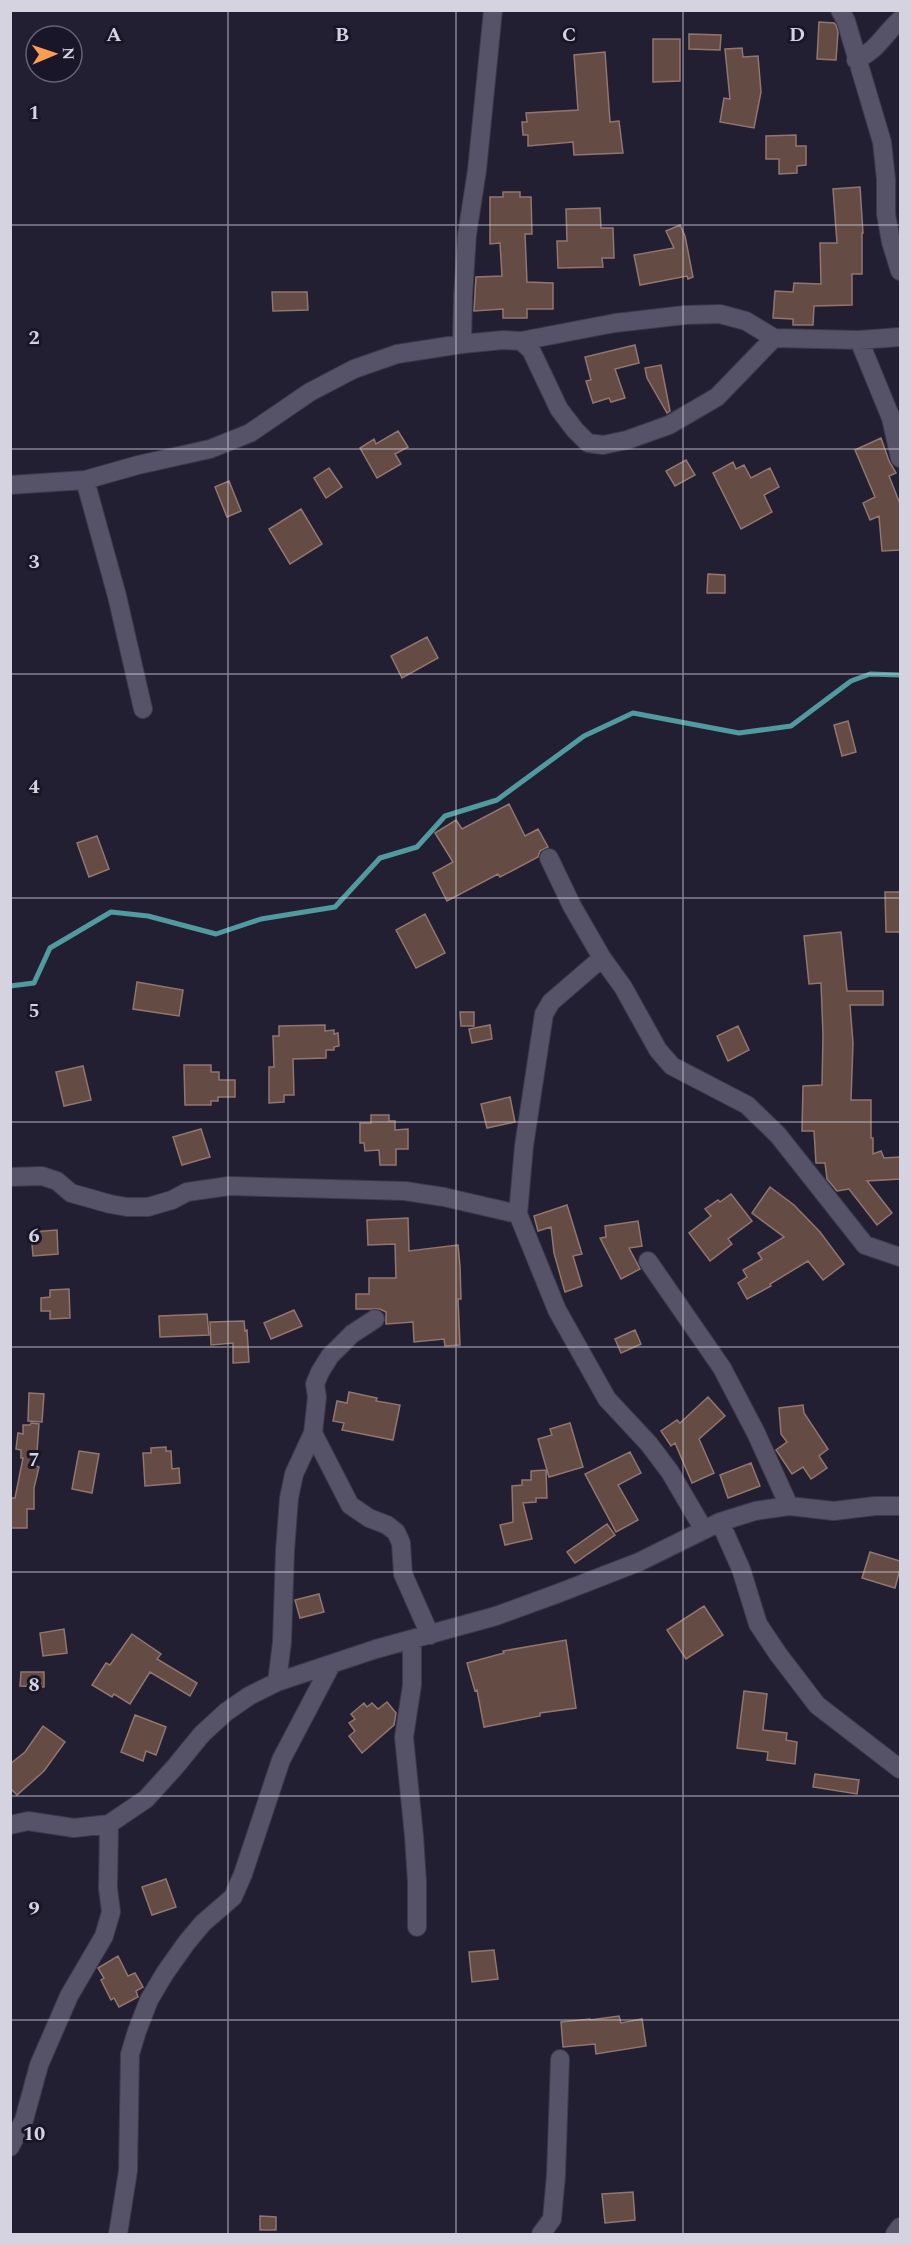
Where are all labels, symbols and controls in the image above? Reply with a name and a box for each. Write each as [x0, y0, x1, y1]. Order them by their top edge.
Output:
text: A [106, 20, 122, 50]
text: B [335, 20, 349, 50]
text: C [562, 20, 576, 50]
text: D [789, 20, 805, 50]
north arrow [24, 24, 84, 84]
text: N [56, 47, 80, 60]
text: 1 [28, 98, 40, 128]
text: 2 [28, 323, 40, 353]
text: 3 [28, 547, 40, 577]
text: 4 [28, 772, 40, 802]
text: 5 [28, 996, 40, 1026]
text: 6 [28, 1221, 40, 1251]
text: 7 [28, 1445, 40, 1475]
text: 8 [28, 1670, 40, 1700]
text: 9 [28, 1894, 40, 1924]
text: 10 [23, 2119, 45, 2149]

